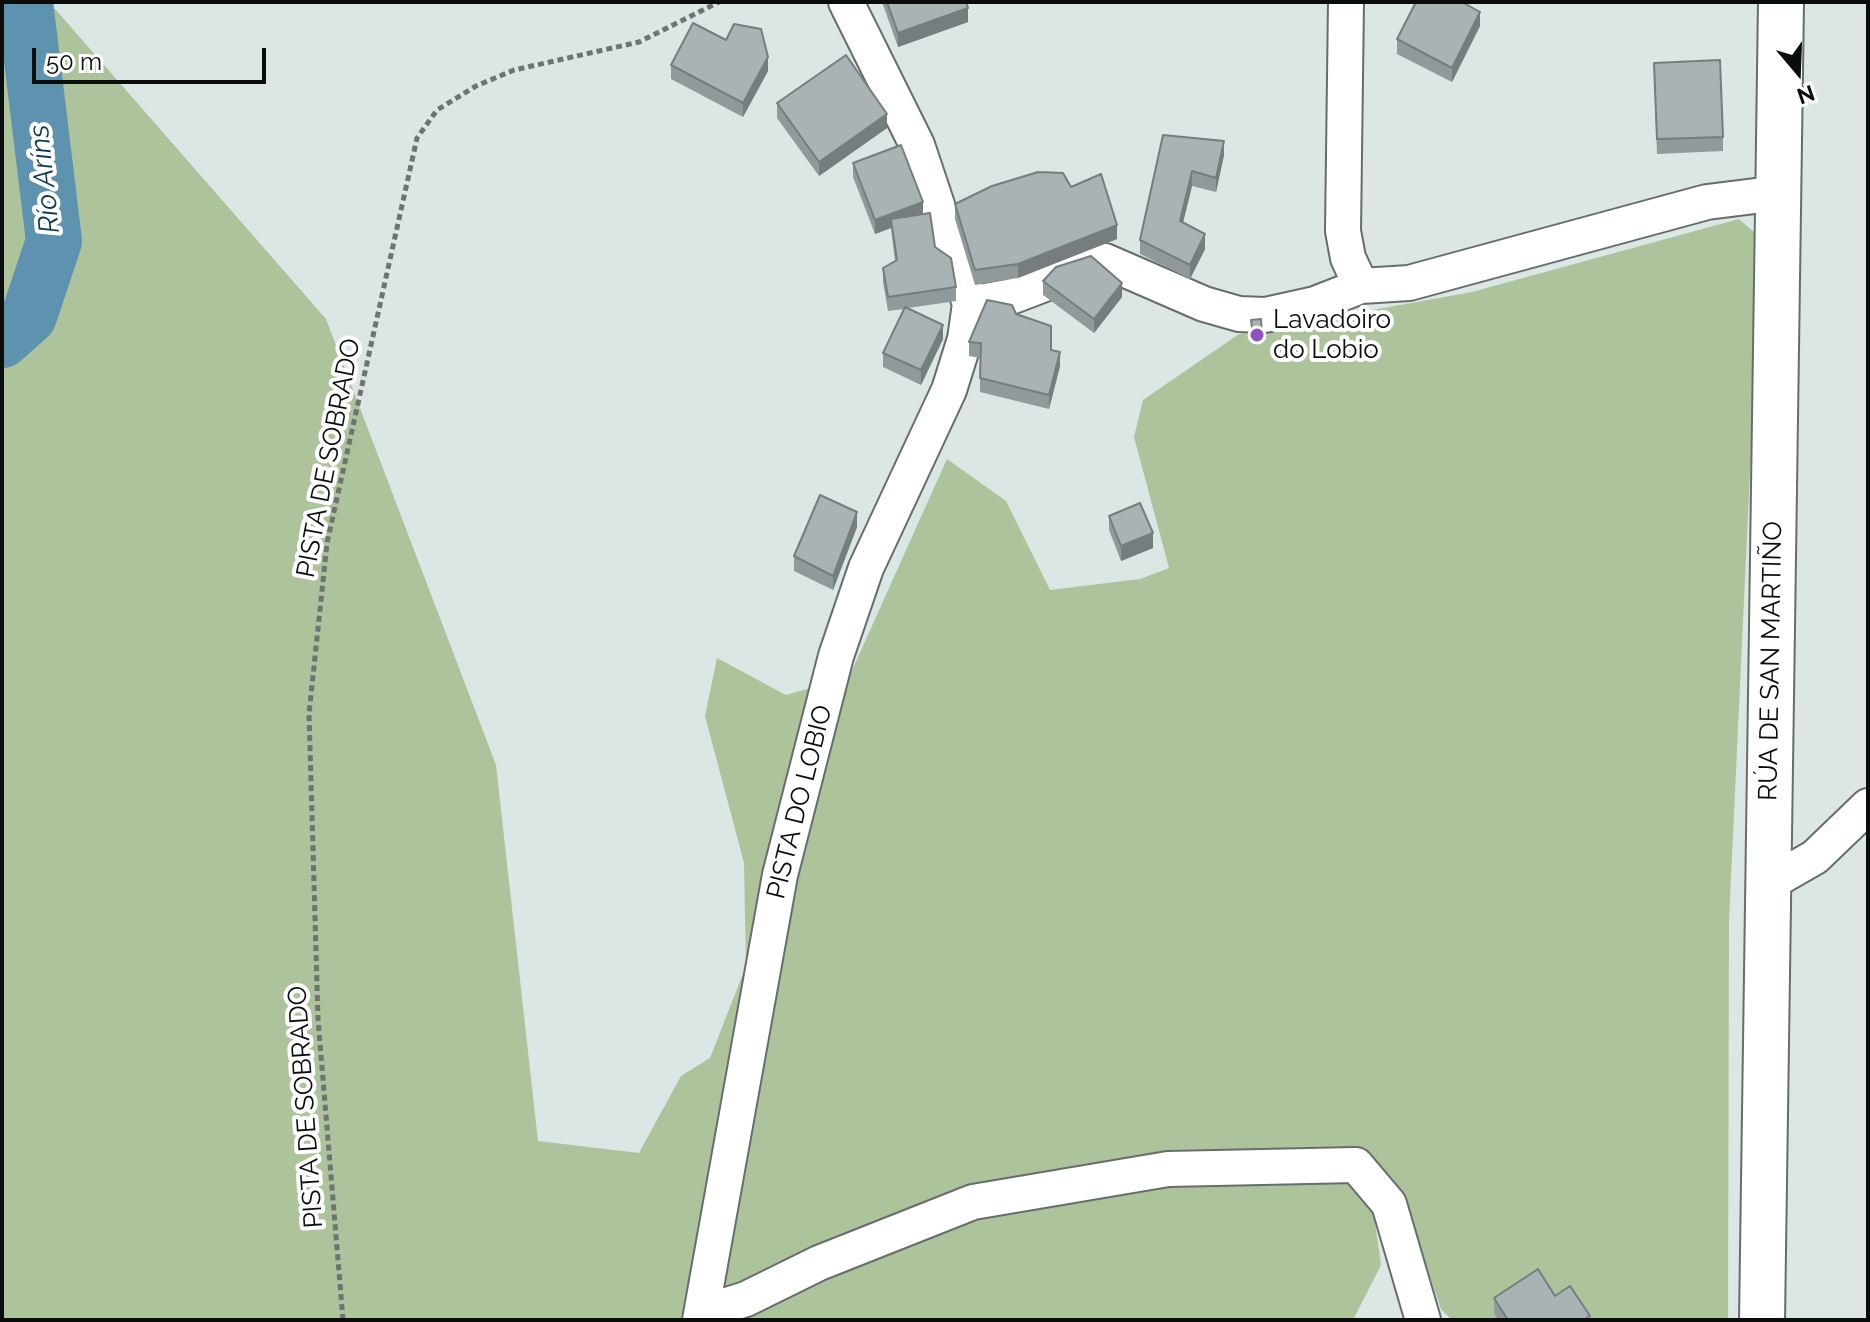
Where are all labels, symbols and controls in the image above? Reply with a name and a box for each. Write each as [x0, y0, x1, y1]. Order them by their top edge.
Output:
scale bar [36, 32, 270, 82]
north arrow [1758, 32, 1838, 112]
text: 50 m [46, 47, 102, 76]
text: N [1794, 80, 1818, 110]
water label: Río Aríns [23, 123, 67, 235]
place label: Lavadoiro do Lobio [1273, 304, 1391, 366]
marker: Lavadoiro do Lobio [1248, 326, 1266, 344]
street label: PISTA DE SOBRADO [291, 336, 367, 580]
street label: RÚA DE SAN MARTIÑO [1753, 521, 1789, 801]
street label: PISTA DO LOBIO [761, 702, 839, 902]
street label: PISTA DE SOBRADO [282, 985, 330, 1229]

